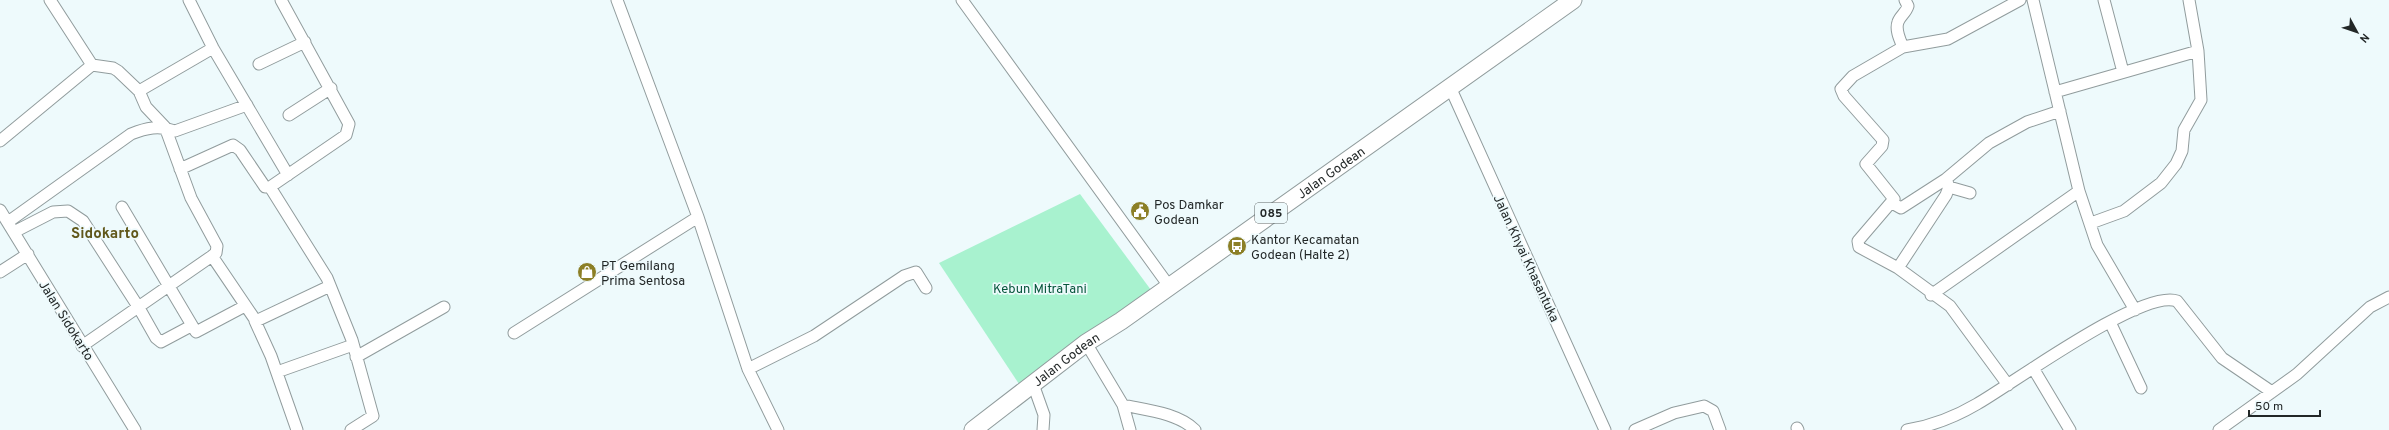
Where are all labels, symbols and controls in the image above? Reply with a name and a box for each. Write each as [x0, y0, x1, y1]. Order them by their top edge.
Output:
north arrow [2337, 12, 2377, 52]
text: N [2356, 30, 2372, 45]
street label: Jalan Godean [1295, 144, 1369, 203]
street label: Jalan Khyai Khasantuka [1489, 193, 1562, 325]
place label: Pos Damkar Godean [1154, 198, 1224, 229]
public building icon: Pos Damkar Godean [1129, 200, 1151, 222]
road number: 085 [1255, 203, 1287, 223]
district label: Sidokarto [71, 225, 139, 244]
place label: Kantor Kecamatan Godean (Halte 2) [1251, 233, 1359, 264]
bus stop icon: Kantor Kecamatan Godean (Halte 2) [1226, 235, 1248, 257]
place label: PT Gemilang Prima Sentosa [601, 259, 685, 290]
shop icon: PT Gemilang Prima Sentosa [576, 261, 598, 283]
street label: Jalan Sidokarto [34, 278, 96, 364]
park label: Kebun MitraTani [993, 282, 1087, 298]
street label: Jalan Godean [1030, 330, 1103, 391]
scale bar [2249, 392, 2320, 418]
text: 50 m [2255, 399, 2283, 415]

